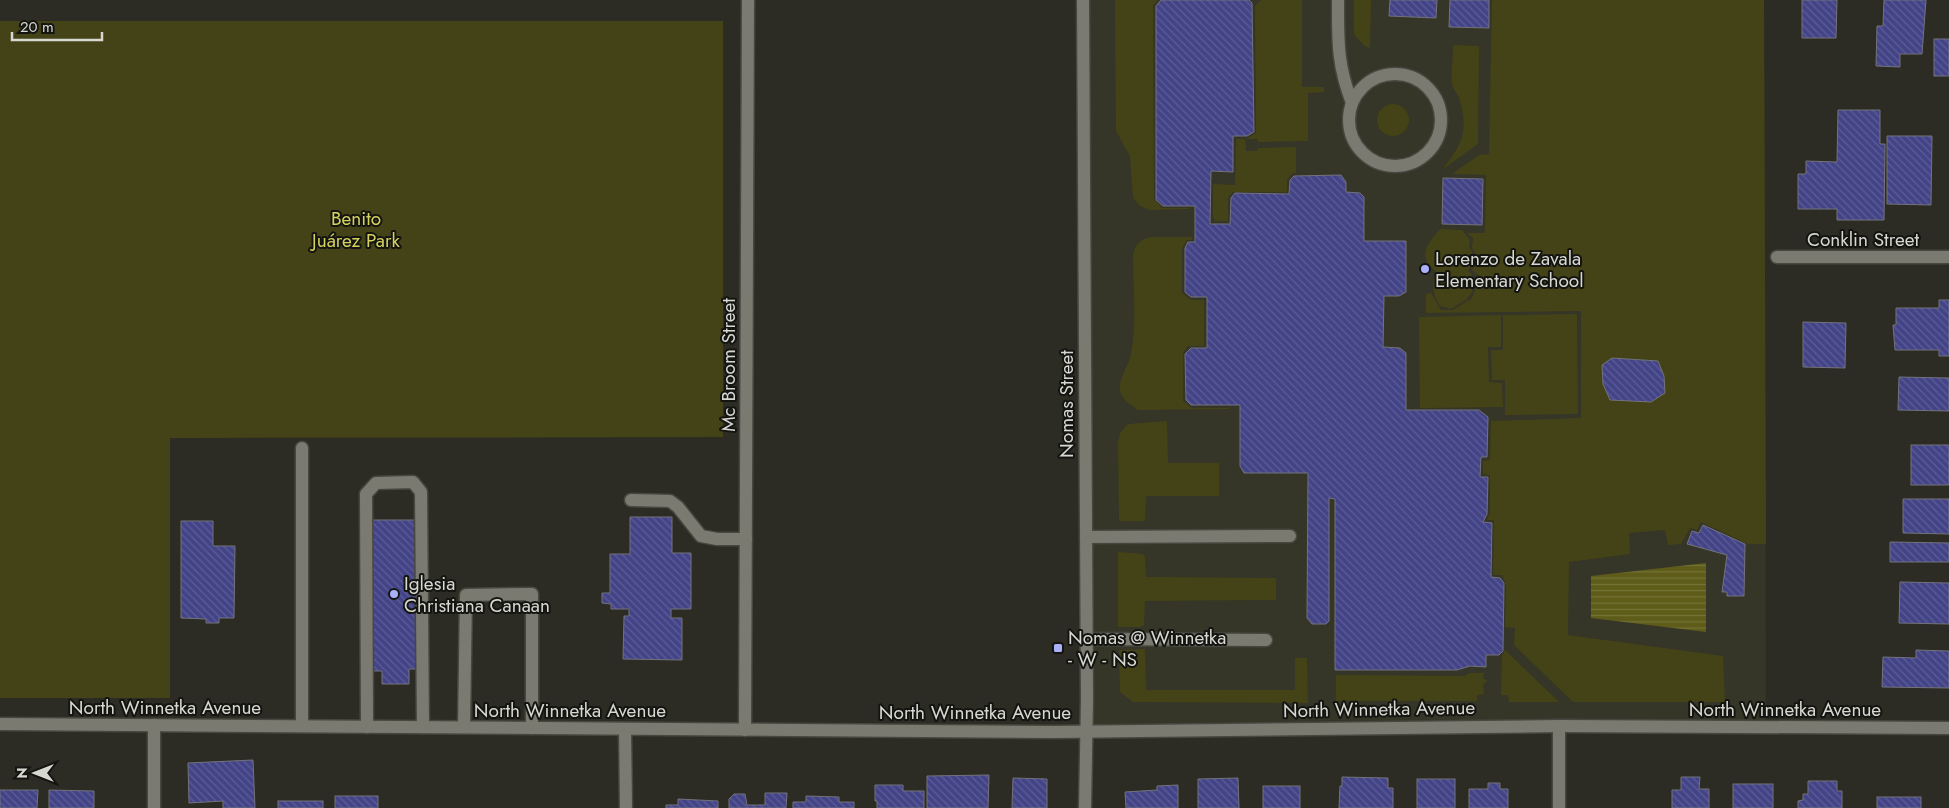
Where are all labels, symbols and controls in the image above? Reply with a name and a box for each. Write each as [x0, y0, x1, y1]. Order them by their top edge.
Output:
scale bar [12, 10, 102, 42]
text: 20 m [20, 16, 54, 38]
park label: Benito Juárez Park [309, 205, 401, 254]
street label: Conklin Street [1807, 226, 1919, 253]
place label: Lorenzo de Zavala Elementary School [1435, 245, 1584, 294]
marker: Lorenzo de Zavala Elementary School [1419, 263, 1431, 275]
street label: Mc Broom Street [715, 298, 742, 432]
street label: Nomas Street [1053, 350, 1080, 458]
place label: Iglesia Christiana Canaan [404, 570, 550, 619]
marker: Iglesia Christiana Canaan [388, 588, 400, 600]
place label: Nomas @ Winnetka - W - NS [1068, 624, 1226, 673]
marker: Nomas @ Winnetka - W - NS [1052, 642, 1064, 654]
street label: North Winnetka Avenue [69, 694, 261, 721]
street label: North Winnetka Avenue [1283, 694, 1476, 724]
street label: North Winnetka Avenue [1689, 696, 1881, 723]
street label: North Winnetka Avenue [474, 697, 666, 724]
street label: North Winnetka Avenue [879, 699, 1071, 726]
north arrow [10, 748, 60, 798]
text: N [12, 767, 32, 779]

